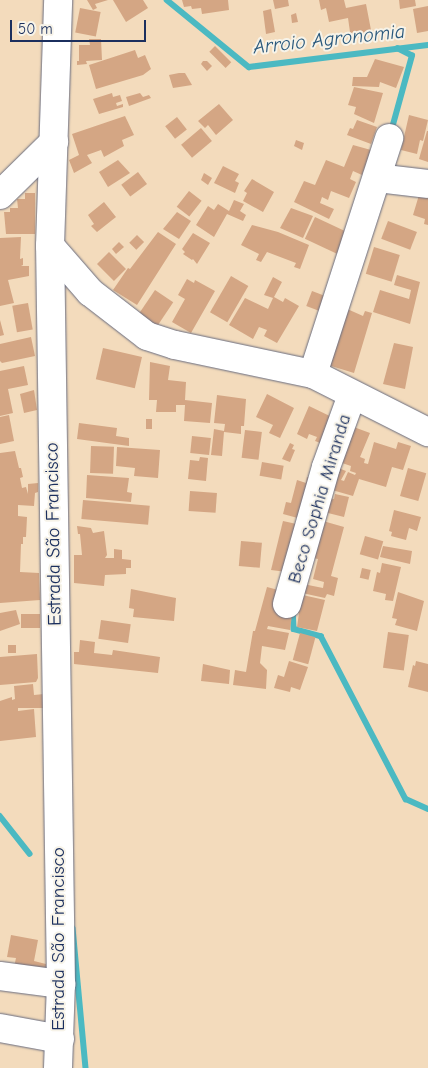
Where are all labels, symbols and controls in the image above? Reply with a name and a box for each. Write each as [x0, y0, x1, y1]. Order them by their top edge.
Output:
scale bar [12, 10, 149, 42]
water label: Arroio Agronomia [252, 19, 406, 59]
text: 50 m [18, 20, 53, 38]
street label: Beco Sophia Miranda [283, 412, 357, 586]
street label: Estrada São Francisco [41, 442, 67, 626]
street label: Estrada São Francisco [48, 847, 70, 1031]

